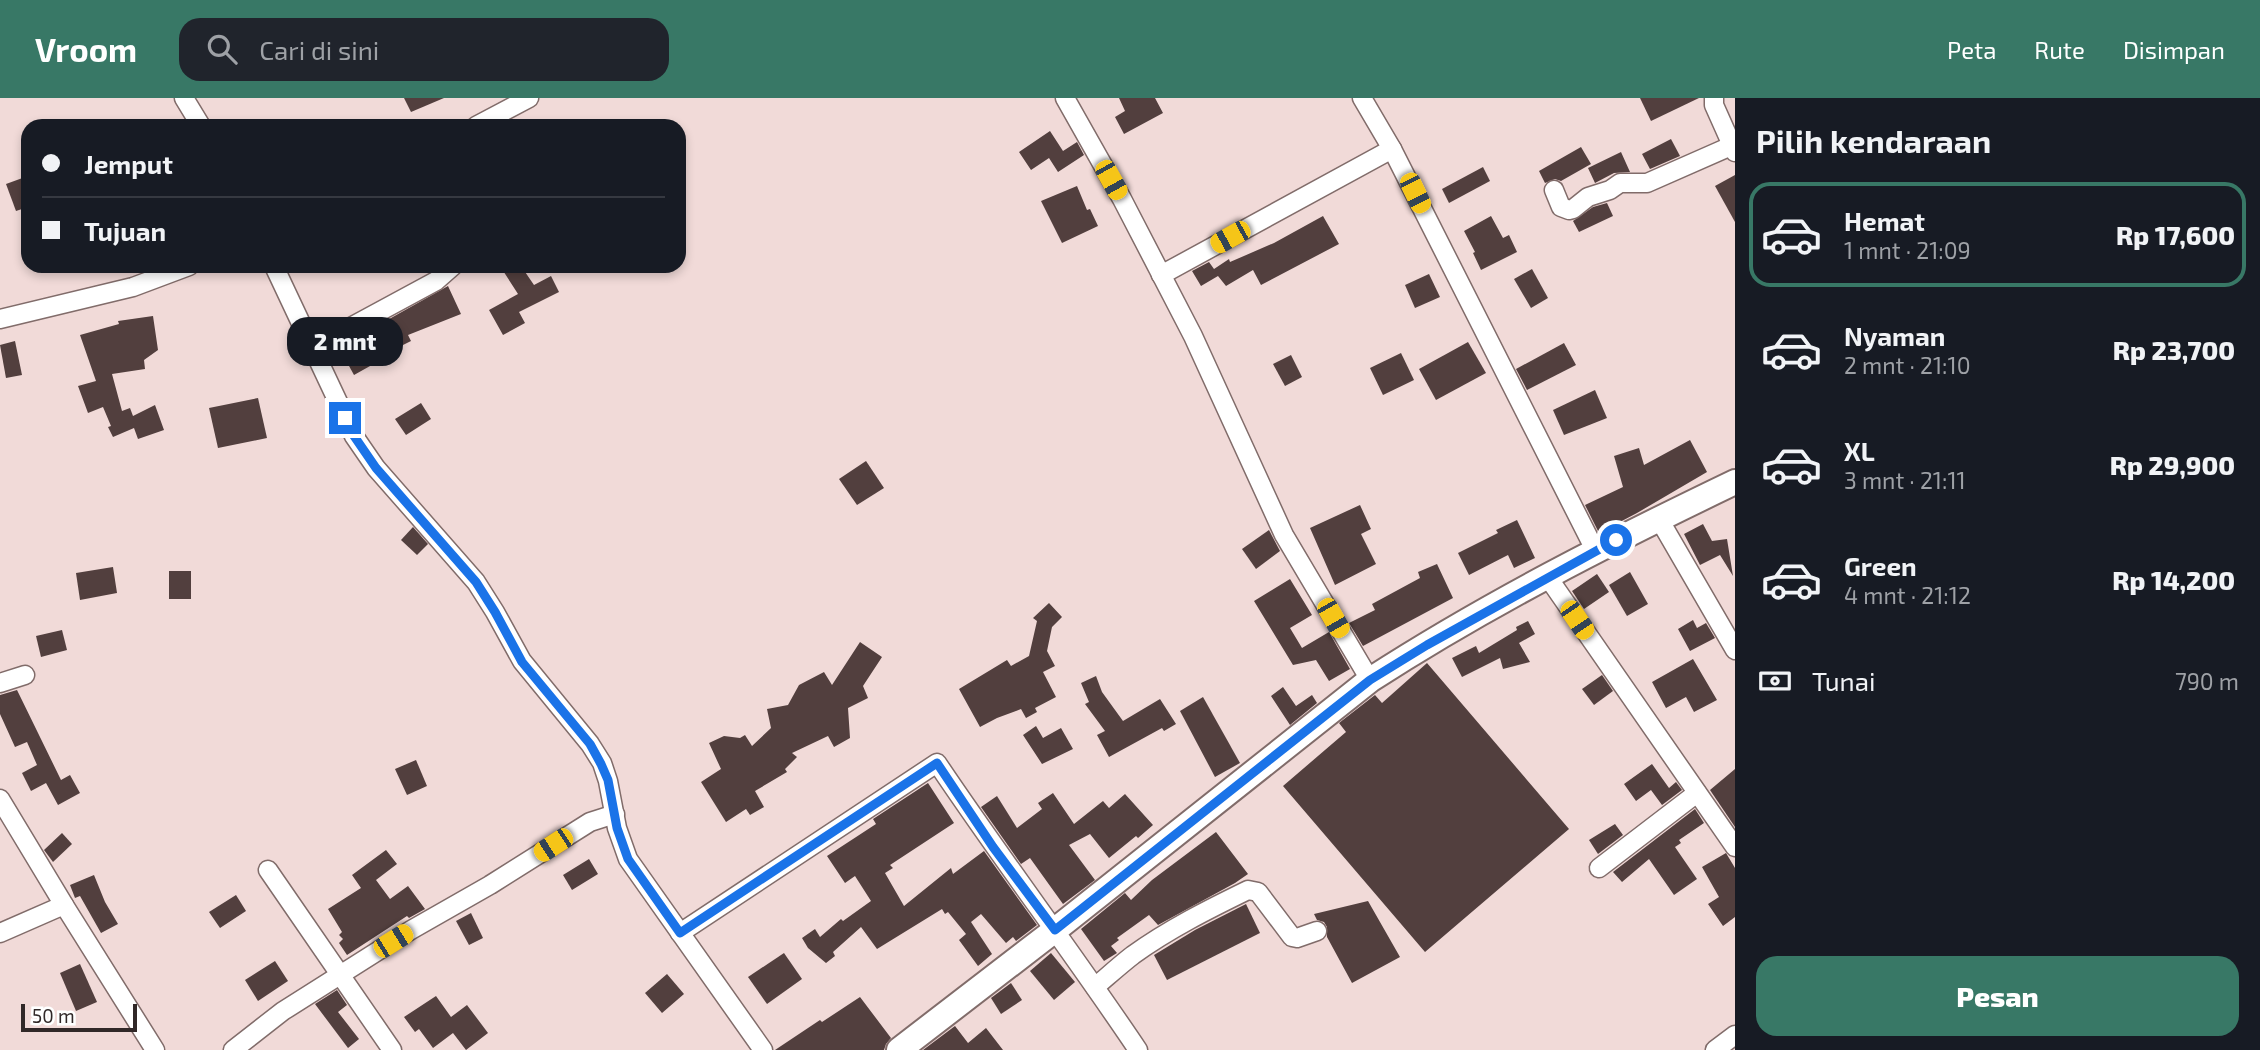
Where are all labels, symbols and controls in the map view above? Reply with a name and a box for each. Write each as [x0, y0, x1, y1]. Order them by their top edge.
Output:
search box [179, 18, 669, 81]
text: Vroom [35, 29, 137, 69]
icon: search [203, 30, 241, 68]
text: Cari di sini [259, 34, 379, 65]
text: Peta [1947, 35, 1996, 64]
text: Rute [2034, 35, 2085, 64]
text: Disimpan [2123, 35, 2225, 64]
text: Pilih kendaraan [1756, 121, 1991, 159]
text: Jemput [84, 148, 173, 179]
car [1092, 157, 1131, 203]
car [1397, 170, 1434, 216]
icon: car [1760, 203, 1823, 266]
text: Hemat [1844, 205, 1925, 236]
text: Tujuan [84, 215, 166, 246]
car [1207, 218, 1254, 256]
text: Rp 17,600 [2116, 219, 2235, 250]
text: 1 mnt · 21:09 [1844, 236, 1971, 264]
callout: 2 mnt [287, 316, 403, 366]
icon: car [1760, 318, 1823, 381]
text: Nyaman [1844, 320, 1945, 351]
text: 2 mnt [314, 327, 376, 355]
text: Rp 23,700 [2113, 334, 2235, 365]
text: 2 mnt · 21:10 [1844, 351, 1971, 379]
route end [329, 402, 361, 434]
icon: car [1760, 433, 1823, 496]
text: XL [1844, 435, 1875, 466]
text: Rp 29,900 [2110, 449, 2235, 480]
text: 3 mnt · 21:11 [1844, 466, 1966, 494]
route start [1600, 524, 1632, 556]
icon: car [1760, 548, 1823, 611]
text: Green [1844, 550, 1917, 581]
text: Rp 14,200 [2112, 564, 2235, 595]
text: 4 mnt · 21:12 [1844, 581, 1971, 609]
car [1314, 595, 1353, 641]
car [1557, 597, 1598, 643]
icon: cash [1756, 662, 1794, 700]
text: Tunai [1812, 665, 1875, 696]
text: 790 m [2175, 667, 2239, 695]
car [530, 825, 577, 865]
car [370, 921, 417, 961]
button: Pesan [1756, 956, 2239, 1036]
scale bar [21, 1001, 136, 1033]
text: 50 m [32, 1004, 75, 1027]

